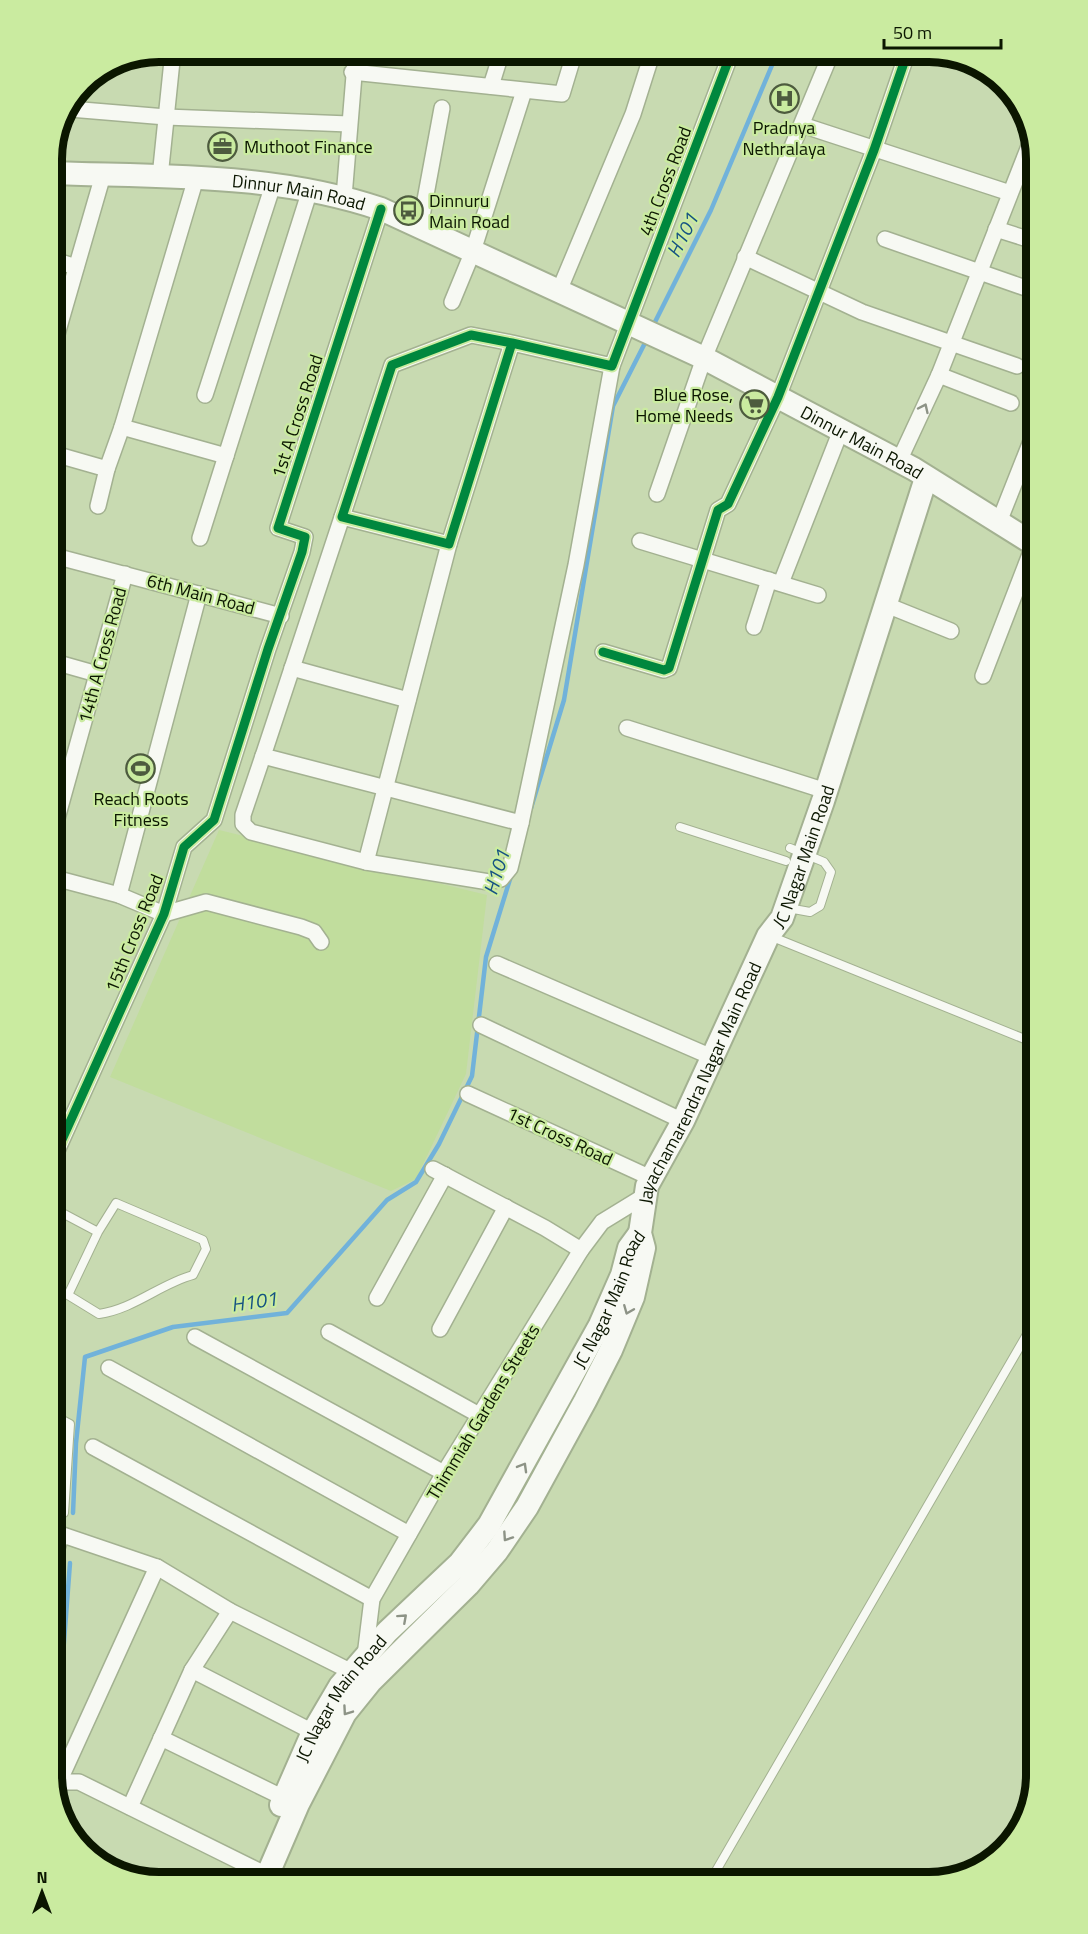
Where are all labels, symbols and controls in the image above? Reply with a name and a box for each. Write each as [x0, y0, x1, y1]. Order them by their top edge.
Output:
scale bar [884, 12, 1001, 50]
text: 50 m [893, 19, 932, 46]
hospital icon: Pradnya Nethralaya [768, 82, 800, 114]
place label: Pradnya Nethralaya [743, 114, 825, 162]
street label: 4th Cross Road [632, 122, 698, 240]
office icon: Muthoot Finance [207, 130, 239, 162]
place label: Muthoot Finance [244, 133, 372, 160]
street label: Dinnur Main Road [231, 167, 369, 217]
place label: Dinnuru Main Road [429, 187, 510, 235]
bus stop icon: Dinnuru Main Road [392, 194, 424, 226]
water label: H101 [658, 207, 706, 263]
street label: 1st A Cross Road [264, 351, 330, 481]
place label: Blue Rose, Home Needs [635, 381, 733, 429]
supermarket icon: Blue Rose, Home Needs [738, 388, 770, 420]
street label: Dinnur Main Road [796, 398, 929, 485]
one-way arrow [916, 404, 928, 415]
street label: 6th Main Road [144, 567, 258, 621]
street label: 14th A Cross Road [71, 584, 133, 726]
sports icon: Reach Roots Fitness [125, 753, 157, 785]
street label: JC Nagar Main Road [766, 781, 841, 934]
place label: Reach Roots Fitness [93, 785, 189, 833]
water label: H101 [474, 845, 518, 899]
street label: 15th Cross Road [98, 870, 170, 996]
street label: Jayachamarendra Nagar Main Road [631, 957, 768, 1206]
street label: 1st Cross Road [503, 1100, 617, 1172]
street label: JC Nagar Main Road [565, 1224, 651, 1373]
water label: H101 [229, 1282, 279, 1320]
one-way arrow [623, 1303, 635, 1314]
street label: Thimmiah Gardens Streets [420, 1319, 546, 1505]
one-way arrow [516, 1463, 528, 1473]
one-way arrow [503, 1530, 514, 1541]
one-way arrow [396, 1614, 406, 1625]
street label: JC Nagar Main Road [288, 1628, 393, 1766]
one-way arrow [343, 1705, 354, 1716]
north arrow [12, 1862, 72, 1922]
text: N [36, 1865, 48, 1889]

